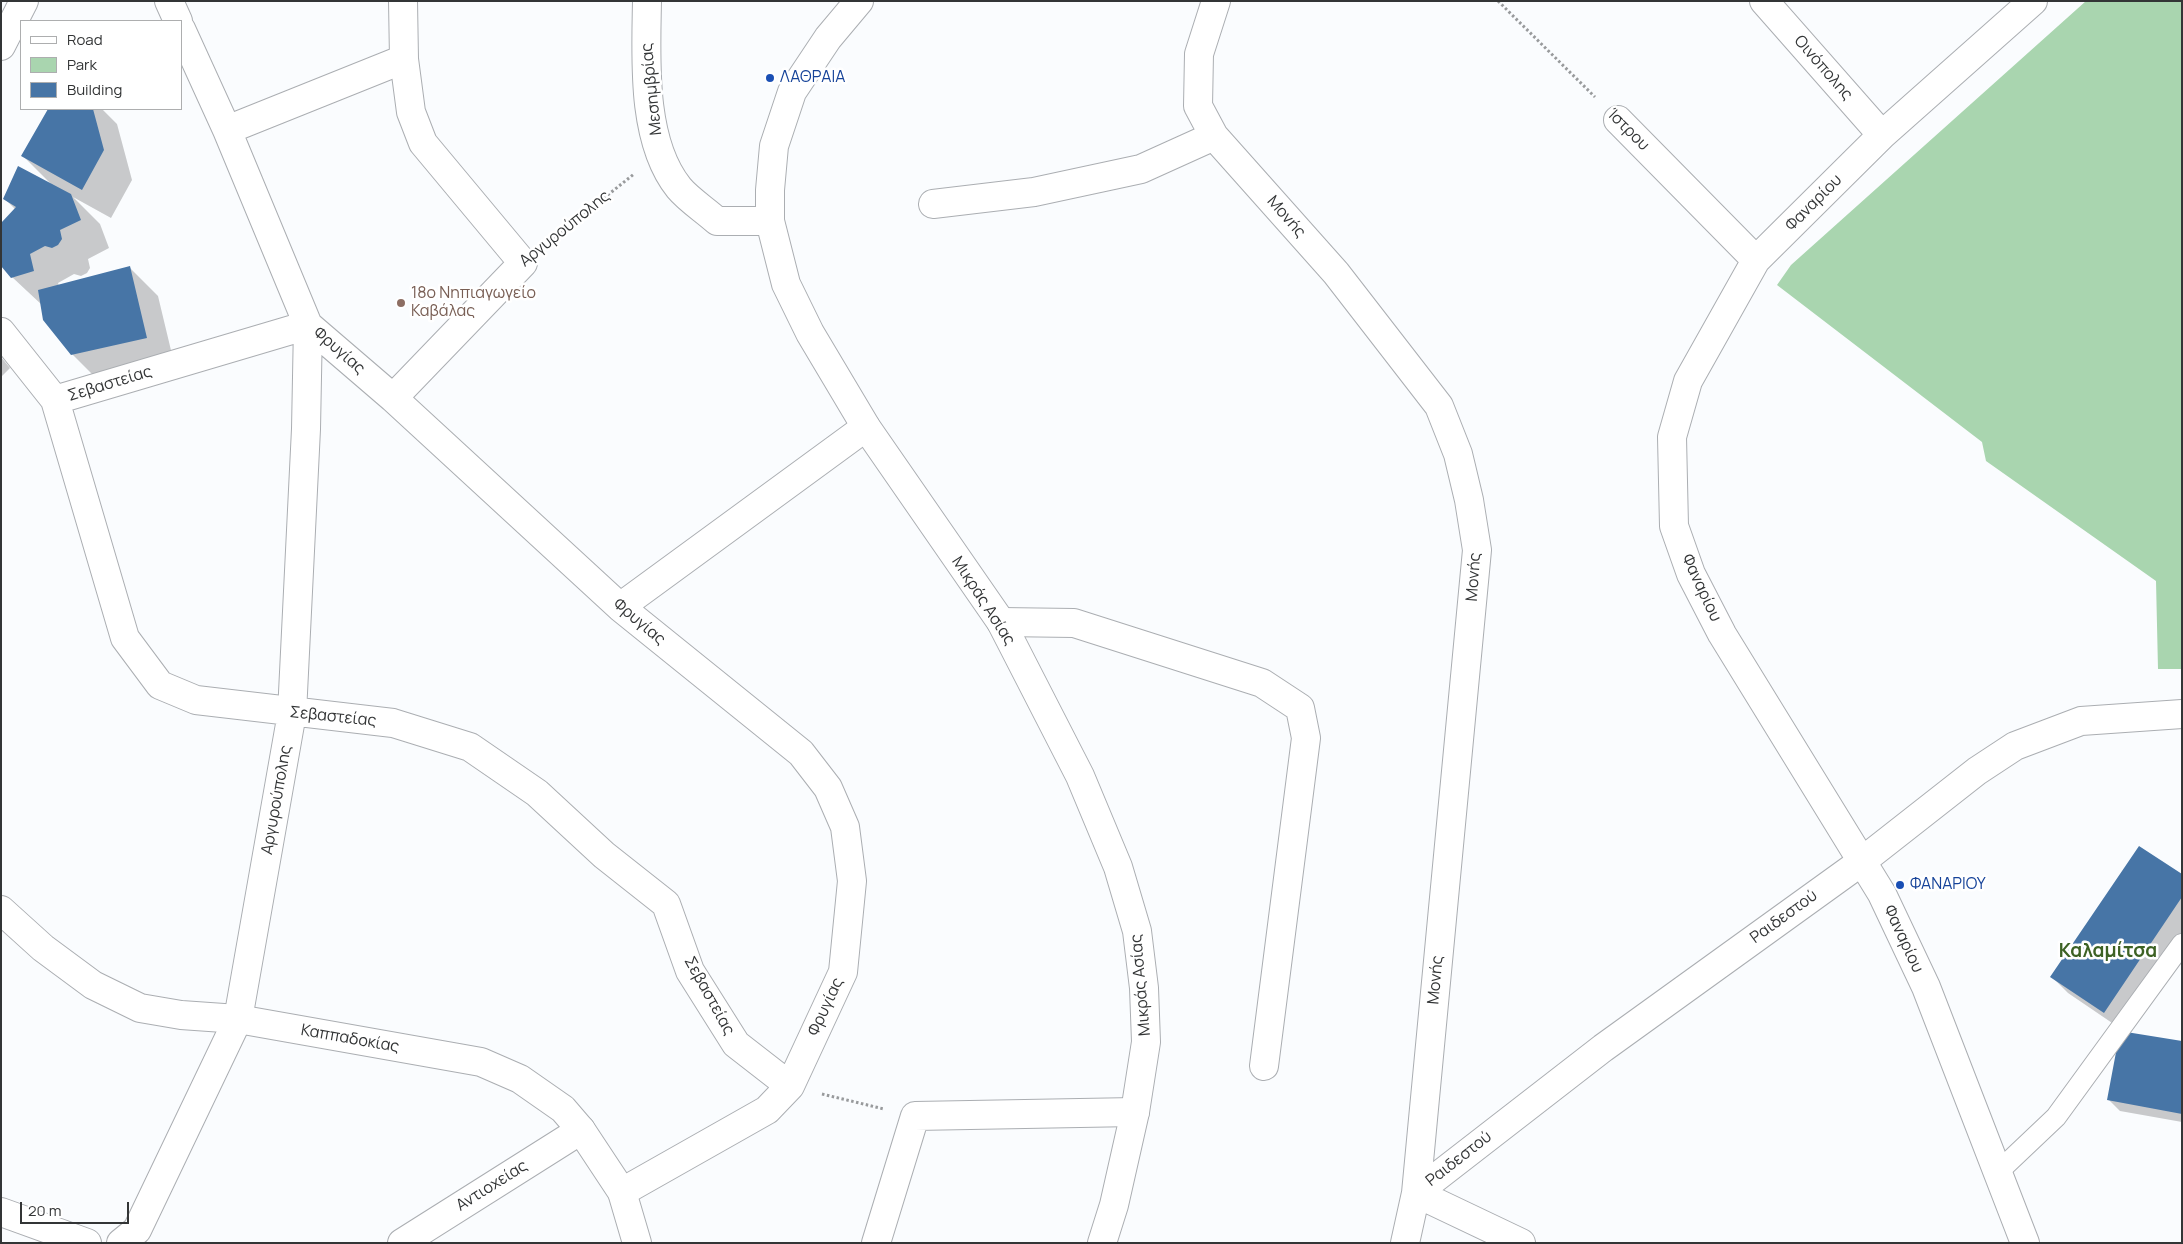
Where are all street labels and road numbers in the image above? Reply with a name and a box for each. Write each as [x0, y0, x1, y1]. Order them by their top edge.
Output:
street label: Οινόπολης [1790, 32, 1856, 104]
street label: Μεσημβρίας [638, 42, 666, 136]
street label: Ίστρου [1603, 105, 1653, 155]
street label: Φαναρίου [1782, 171, 1846, 235]
street label: Αργυρούπολης [516, 187, 614, 271]
street label: Μονής [1263, 192, 1309, 242]
street label: Φρυγίας [309, 323, 369, 379]
street label: Σεβαστείας [66, 362, 154, 406]
street label: Φαναρίου [1677, 551, 1725, 625]
street label: Μονής [1463, 552, 1485, 602]
street label: Μικράς Ασίας [947, 553, 1019, 649]
street label: Φρυγίας [609, 595, 669, 649]
street label: Σεβαστείας [289, 703, 377, 731]
street label: Αργυρούπολης [258, 744, 296, 856]
street label: Ραιδεστού [1747, 886, 1821, 948]
street label: Φαναρίου [1879, 902, 1927, 976]
street label: Μικράς Ασίας [1127, 933, 1155, 1037]
street label: Σεβαστείας [680, 953, 738, 1039]
street label: Μονής [1424, 955, 1448, 1005]
street label: Φρυγίας [804, 975, 848, 1039]
street label: Καππαδοκίας [299, 1021, 401, 1057]
street label: Ραιδεστού [1422, 1127, 1496, 1191]
street label: Αντιοχείας [453, 1156, 531, 1216]

